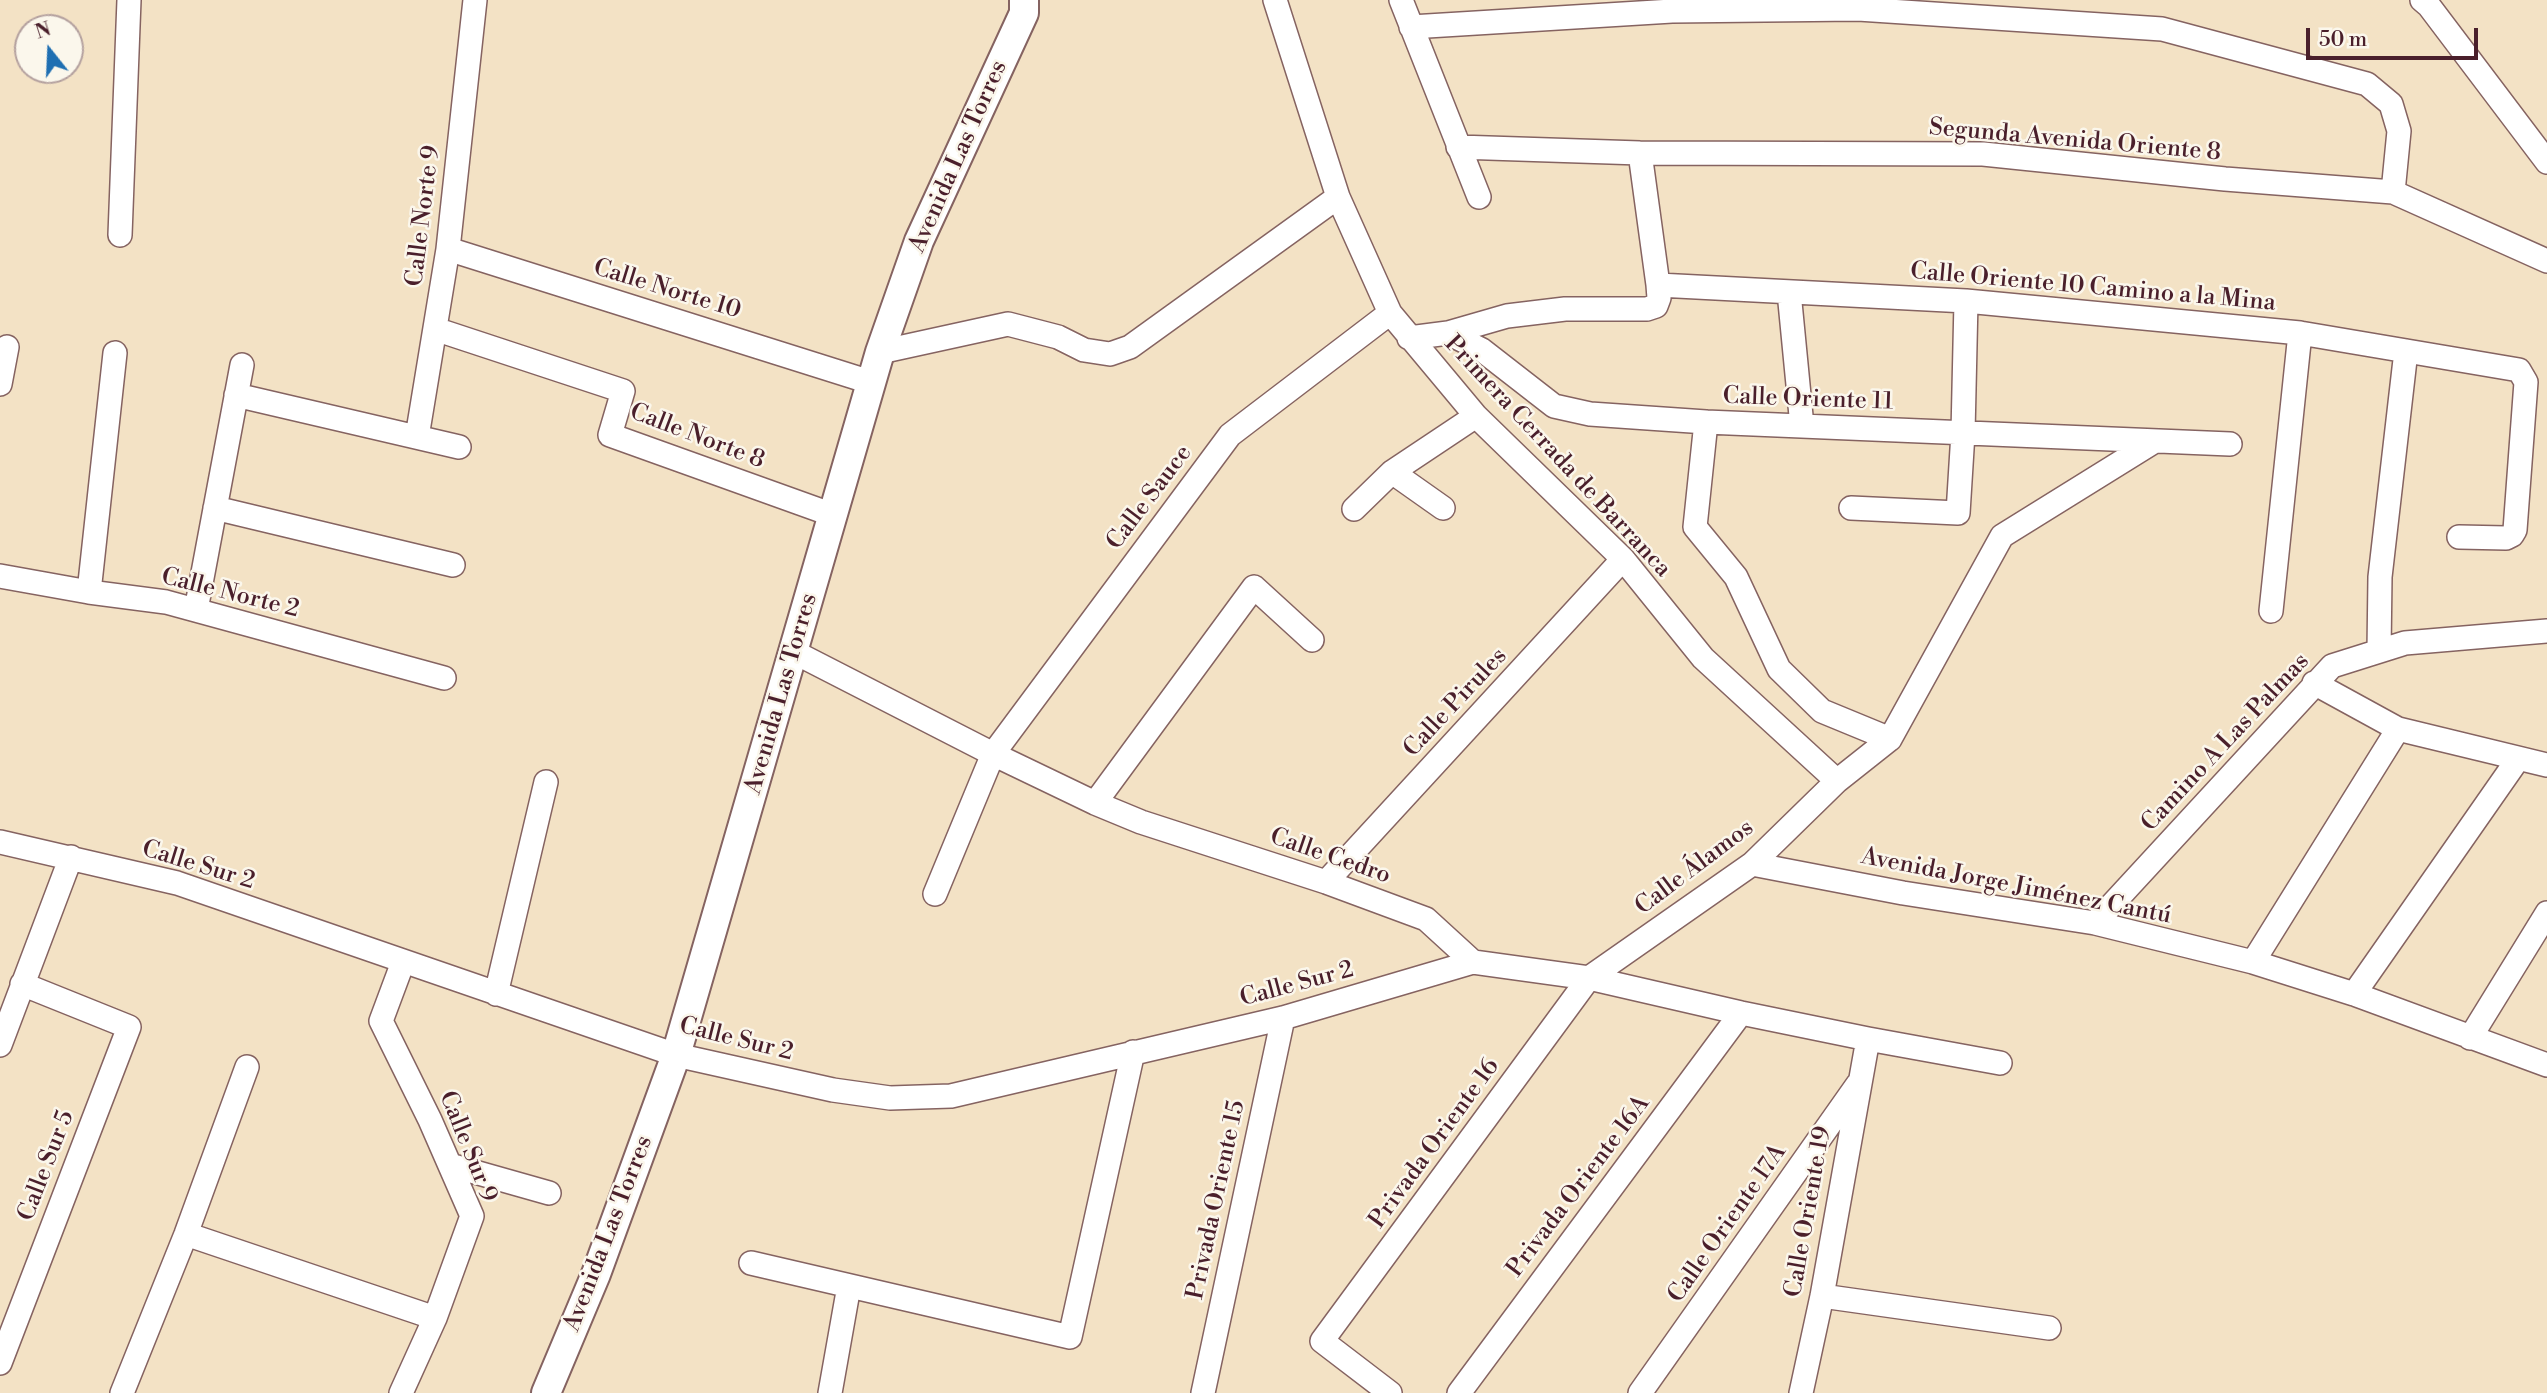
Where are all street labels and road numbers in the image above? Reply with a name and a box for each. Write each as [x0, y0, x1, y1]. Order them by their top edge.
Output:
street label: Avenida Las Torres [904, 56, 1014, 258]
street label: Segunda Avenida Oriente 8 [1928, 114, 2222, 168]
street label: Calle Norte 9 [401, 144, 447, 288]
street label: Calle Norte 10 [590, 254, 744, 326]
street label: Calle Oriente 10 Camino a la Mina [1909, 258, 2277, 318]
street label: Primera Cerrada de Barranca [1437, 330, 1677, 584]
street label: Calle Oriente 11 [1722, 383, 1894, 417]
street label: Calle Norte 8 [626, 398, 768, 476]
street label: Calle Sauce [1101, 440, 1199, 556]
street label: Calle Norte 2 [158, 563, 302, 625]
street label: Avenida Las Torres [740, 590, 824, 798]
street label: Calle Pirules [1398, 642, 1514, 764]
street label: Camino A Las Palmas [2136, 648, 2316, 838]
street label: Calle Álamos [1630, 814, 1760, 922]
street label: Calle Cedro [1266, 823, 1394, 891]
street label: Calle Sur 2 [138, 835, 258, 897]
street label: Avenida Jorge Jiménez Cantú [1859, 843, 2173, 931]
street label: Calle Sur 2 [1237, 956, 1357, 1014]
street label: Calle Sur 2 [676, 1012, 796, 1068]
street label: Privada Oriente 16 [1364, 1053, 1506, 1235]
street label: Calle Sur 9 [432, 1087, 502, 1207]
street label: Privada Oriente 16A [1501, 1091, 1657, 1283]
street label: Privada Oriente 15 [1182, 1098, 1252, 1302]
street label: Calle Sur 5 [13, 1107, 81, 1225]
street label: Calle Oriente 19 [1780, 1124, 1838, 1300]
street label: Avenida Las Torres [558, 1132, 660, 1336]
street label: Calle Oriente 17A [1663, 1139, 1793, 1309]

